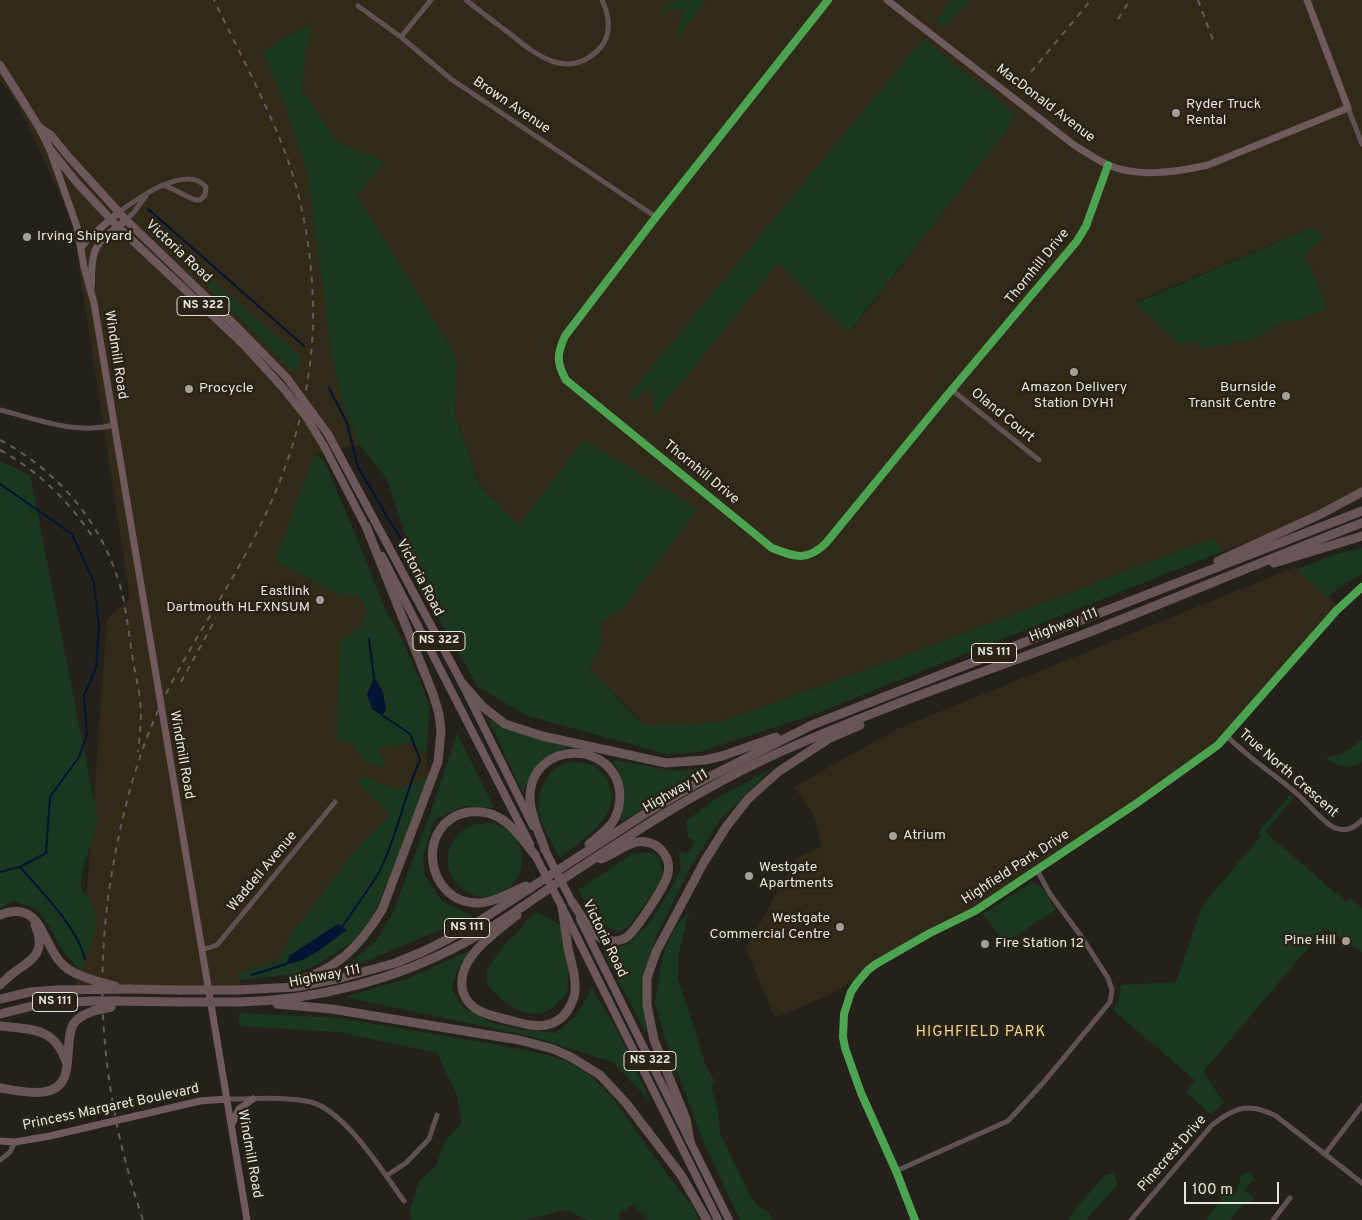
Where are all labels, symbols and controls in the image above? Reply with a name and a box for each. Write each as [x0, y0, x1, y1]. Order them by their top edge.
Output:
street label: MacDonald Avenue [992, 61, 1098, 147]
street label: Brown Avenue [469, 74, 553, 138]
place label: Ryder Truck Rental [1186, 97, 1261, 130]
marker: Ryder Truck Rental [1170, 107, 1182, 119]
street label: Victoria Road [141, 217, 215, 287]
street label: Thornhill Drive [1002, 226, 1074, 308]
place label: Irving Shipyard [37, 229, 132, 245]
marker: Irving Shipyard [21, 231, 33, 243]
road number: NS 322 [177, 296, 229, 316]
street label: Windmill Road [100, 309, 130, 401]
marker: Amazon Delivery Station DYH1 [1068, 366, 1080, 378]
place label: Amazon Delivery Station DYH1 [1021, 380, 1127, 412]
place label: Burnside Transit Centre [1188, 380, 1276, 412]
place label: Procycle [199, 381, 254, 397]
marker: Procycle [183, 383, 195, 395]
street label: Oland Court [967, 385, 1037, 447]
marker: Burnside Transit Centre [1280, 390, 1292, 402]
street label: Thornhill Drive [660, 437, 742, 509]
street label: Victoria Road [392, 537, 446, 619]
place label: Eastlink Dartmouth HLFXNSUM [166, 584, 310, 616]
marker: Eastlink Dartmouth HLFXNSUM [314, 594, 326, 606]
street label: Highway 111 [1027, 605, 1101, 647]
road number: NS 322 [413, 631, 465, 650]
road number: NS 111 [972, 644, 1016, 662]
street label: Windmill Road [165, 709, 197, 801]
street label: True North Crescent [1235, 726, 1341, 822]
street label: Highway 111 [640, 767, 712, 817]
street label: Highfield Park Drive [959, 827, 1073, 909]
street label: Waddell Avenue [225, 828, 301, 916]
place label: Atrium [903, 828, 946, 844]
marker: Atrium [887, 830, 899, 842]
place label: Westgate Apartments [759, 860, 834, 892]
marker: Westgate Apartments [743, 870, 755, 882]
street label: Victoria Road [578, 897, 630, 981]
place label: Westgate Commercial Centre [710, 911, 830, 944]
road number: NS 111 [444, 918, 490, 938]
marker: Westgate Commercial Centre [834, 921, 846, 933]
place label: Pine Hill [1284, 933, 1336, 949]
marker: Pine Hill [1340, 935, 1352, 947]
place label: Fire Station 12 [995, 936, 1084, 952]
marker: Fire Station 12 [979, 938, 991, 950]
street label: Highway 111 [288, 962, 362, 992]
road number: NS 111 [32, 992, 78, 1012]
district label: HIGHFIELD PARK [914, 1024, 1048, 1042]
road number: NS 322 [624, 1052, 676, 1070]
street label: Princess Margaret Boulevard [21, 1081, 201, 1135]
street label: Windmill Road [233, 1108, 265, 1200]
street label: Pinecrest Drive [1135, 1112, 1211, 1196]
scale bar [1187, 1172, 1282, 1204]
text: 100 m [1192, 1181, 1233, 1200]

